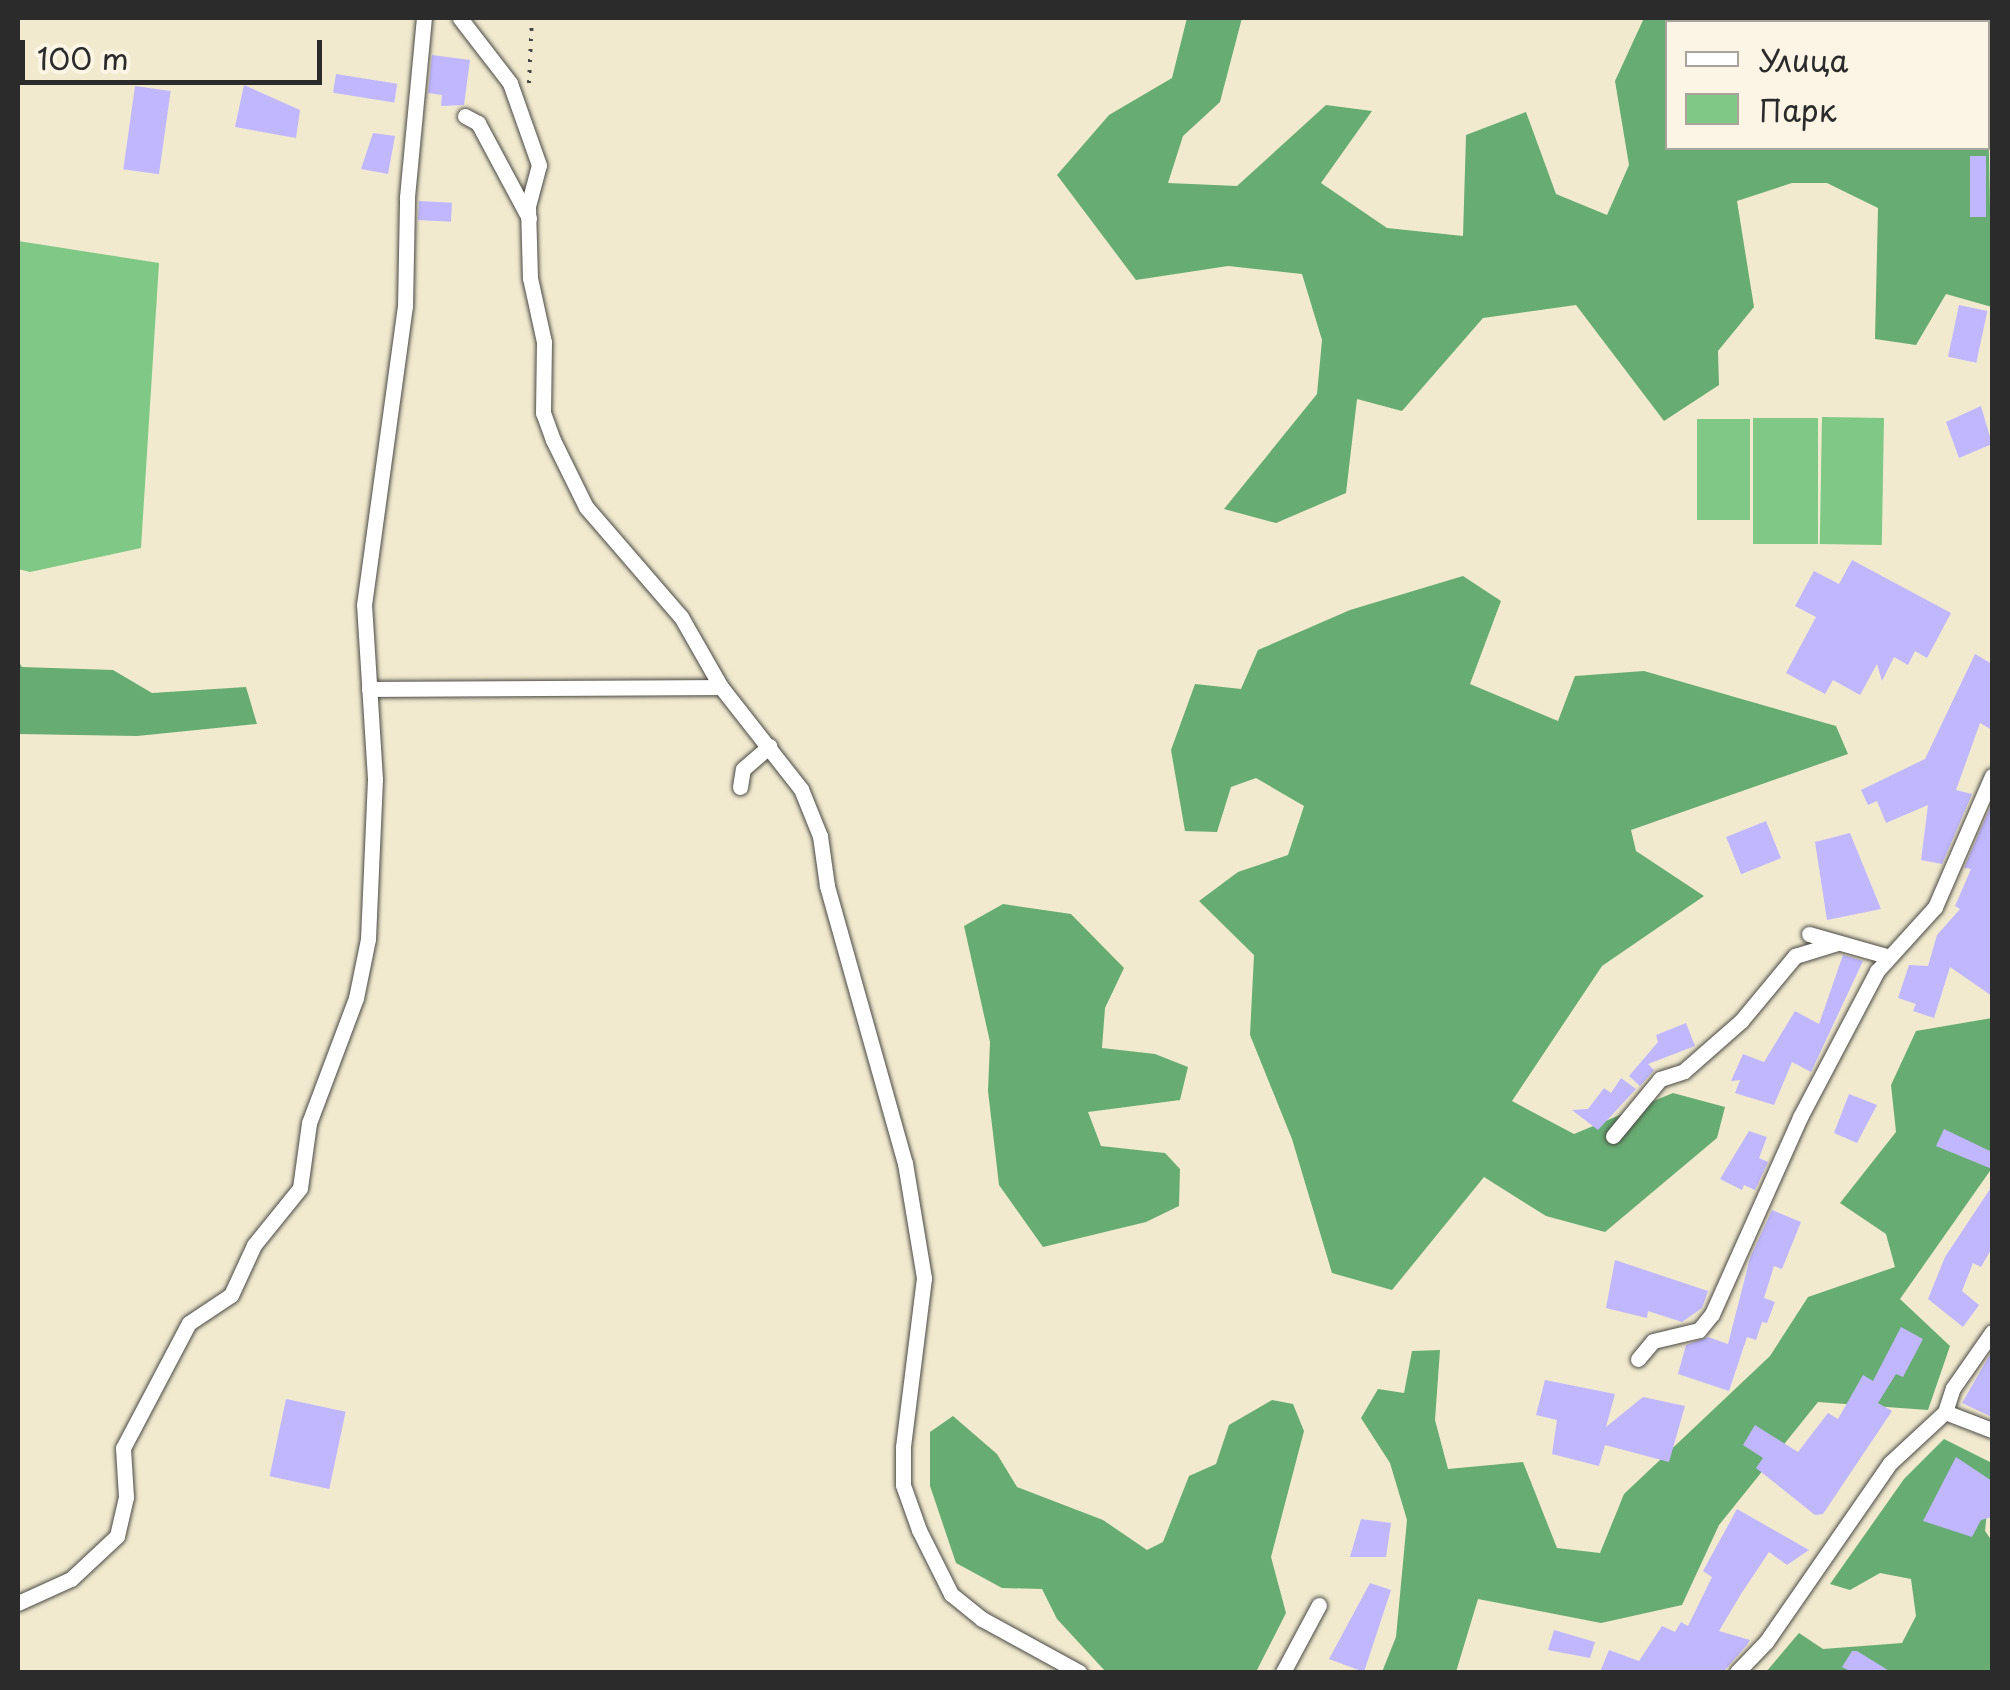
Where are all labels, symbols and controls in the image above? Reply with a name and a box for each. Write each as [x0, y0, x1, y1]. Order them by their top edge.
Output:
scale bar [25, 20, 328, 82]
legend [1665, 20, 1990, 150]
text: 100 m [37, 35, 129, 80]
text: Улица [1759, 37, 1848, 82]
text: Парк [1759, 87, 1836, 132]

